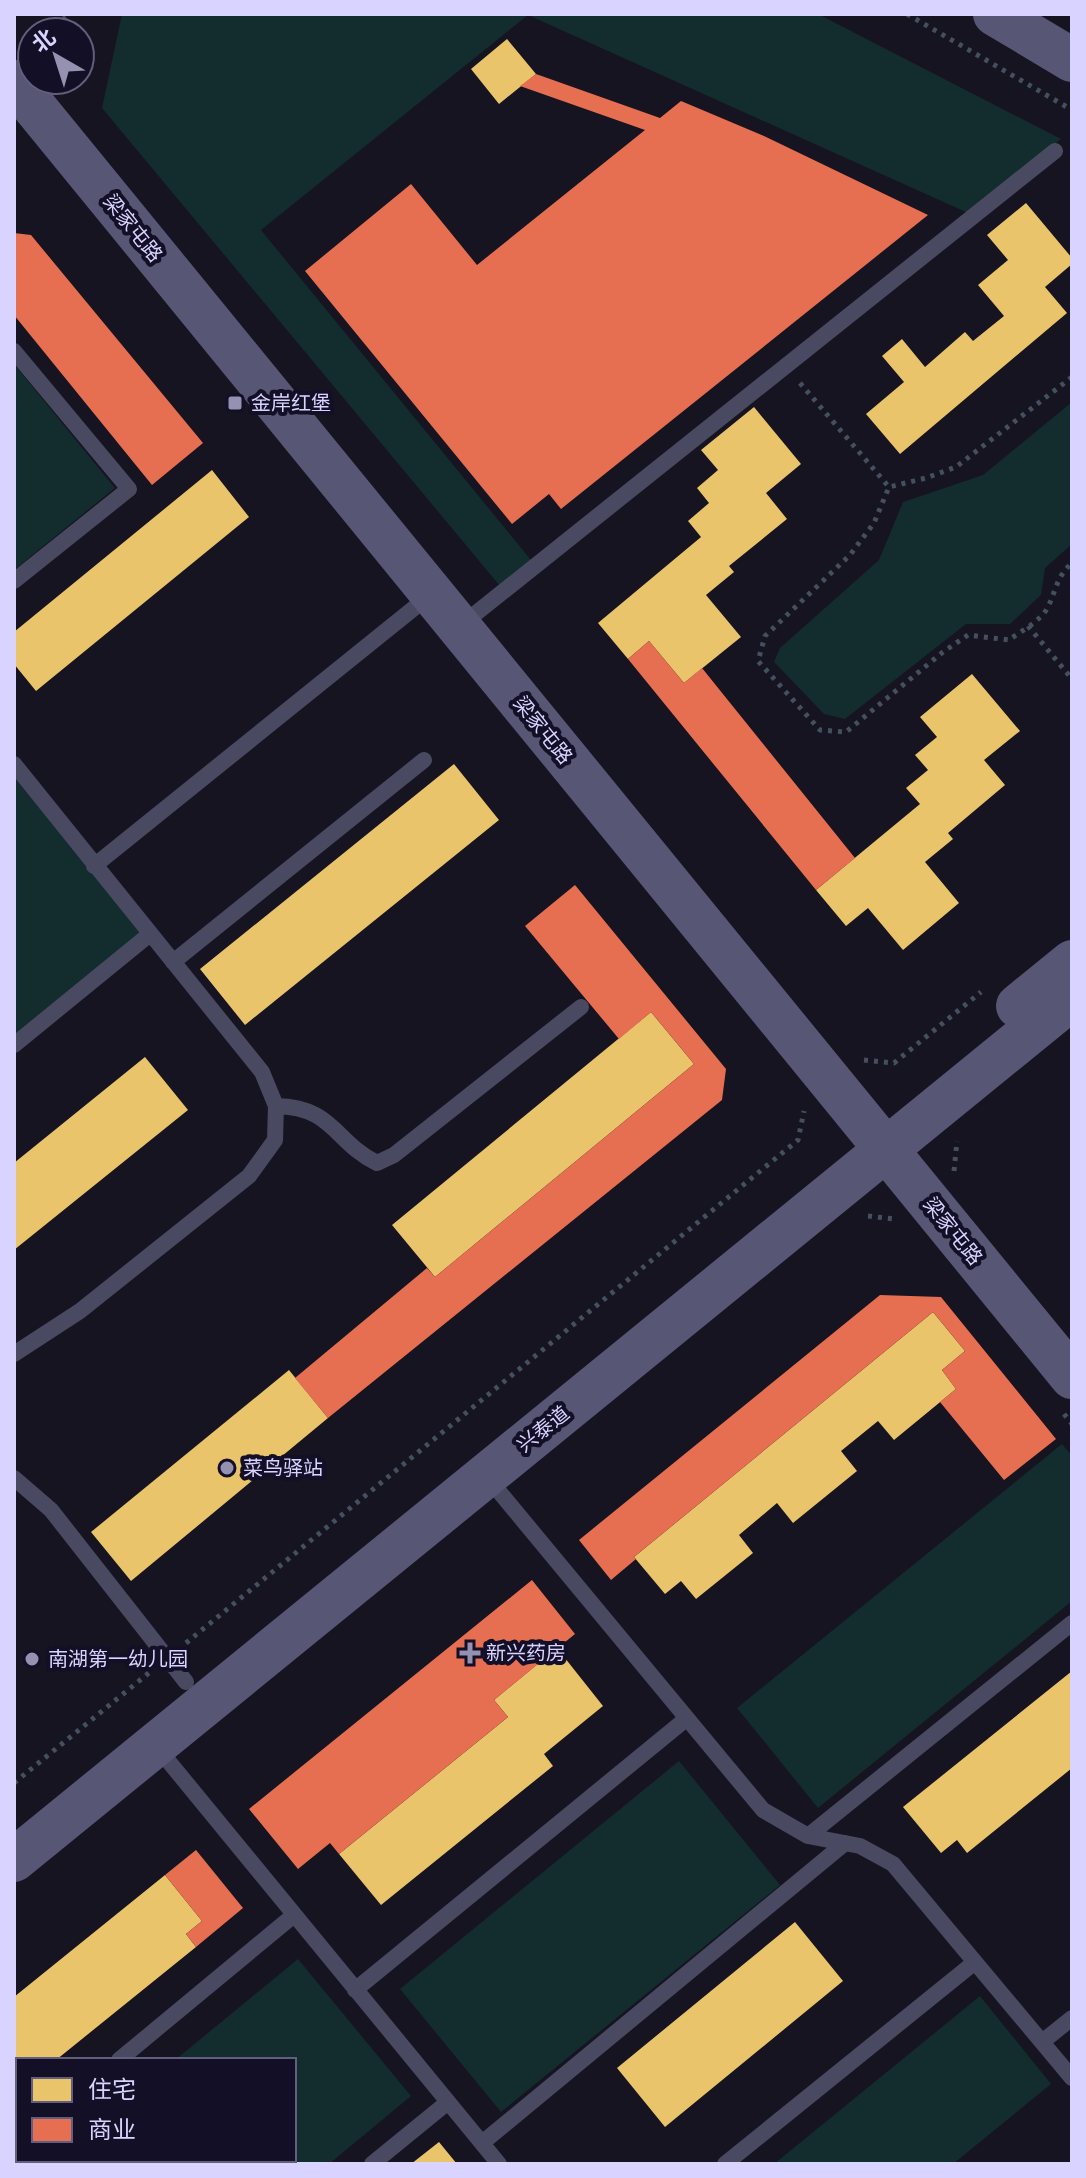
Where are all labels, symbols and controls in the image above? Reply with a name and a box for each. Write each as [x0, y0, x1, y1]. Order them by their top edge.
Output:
north arrow [16, 16, 96, 96]
text: 北 [27, 23, 61, 58]
street label: 梁家屯路 [99, 189, 167, 267]
place label: 金岸红堡 [251, 391, 331, 415]
marker: 金岸红堡 [226, 394, 244, 412]
street label: 梁家屯路 [509, 691, 577, 769]
street label: 梁家屯路 [919, 1192, 987, 1270]
street label: 兴泰道 [512, 1401, 574, 1457]
place label: 菜鸟驿站 [243, 1456, 323, 1480]
marker: 菜鸟驿站 [218, 1459, 236, 1477]
place label: 新兴药房 [486, 1641, 566, 1665]
marker: 新兴药房 [461, 1644, 479, 1662]
place label: 南湖第一幼儿园 [48, 1647, 188, 1671]
marker: 南湖第一幼儿园 [23, 1650, 41, 1668]
legend [16, 2058, 296, 2162]
text: 住宅 [88, 2076, 136, 2104]
text: 商业 [88, 2116, 136, 2144]

